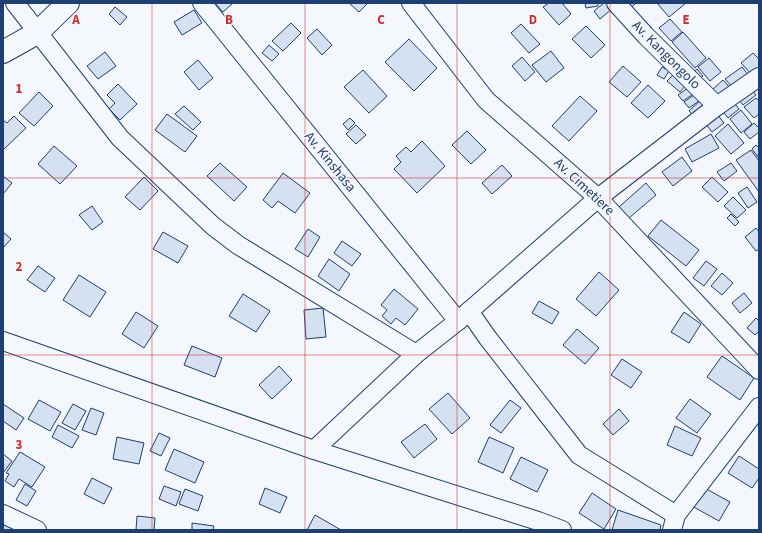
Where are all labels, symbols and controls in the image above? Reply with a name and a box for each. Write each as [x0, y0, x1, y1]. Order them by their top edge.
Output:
text: A [71, 11, 80, 29]
text: B [225, 11, 233, 29]
text: C [377, 11, 385, 29]
text: D [529, 11, 537, 29]
text: E [682, 11, 690, 29]
street label: Av. Kangongolo [627, 16, 705, 94]
text: 1 [16, 80, 23, 98]
street label: Av. Kinshasa [299, 128, 361, 196]
street label: Av. Cimetiere [549, 154, 619, 220]
text: 2 [16, 258, 23, 276]
text: 3 [16, 436, 23, 454]

